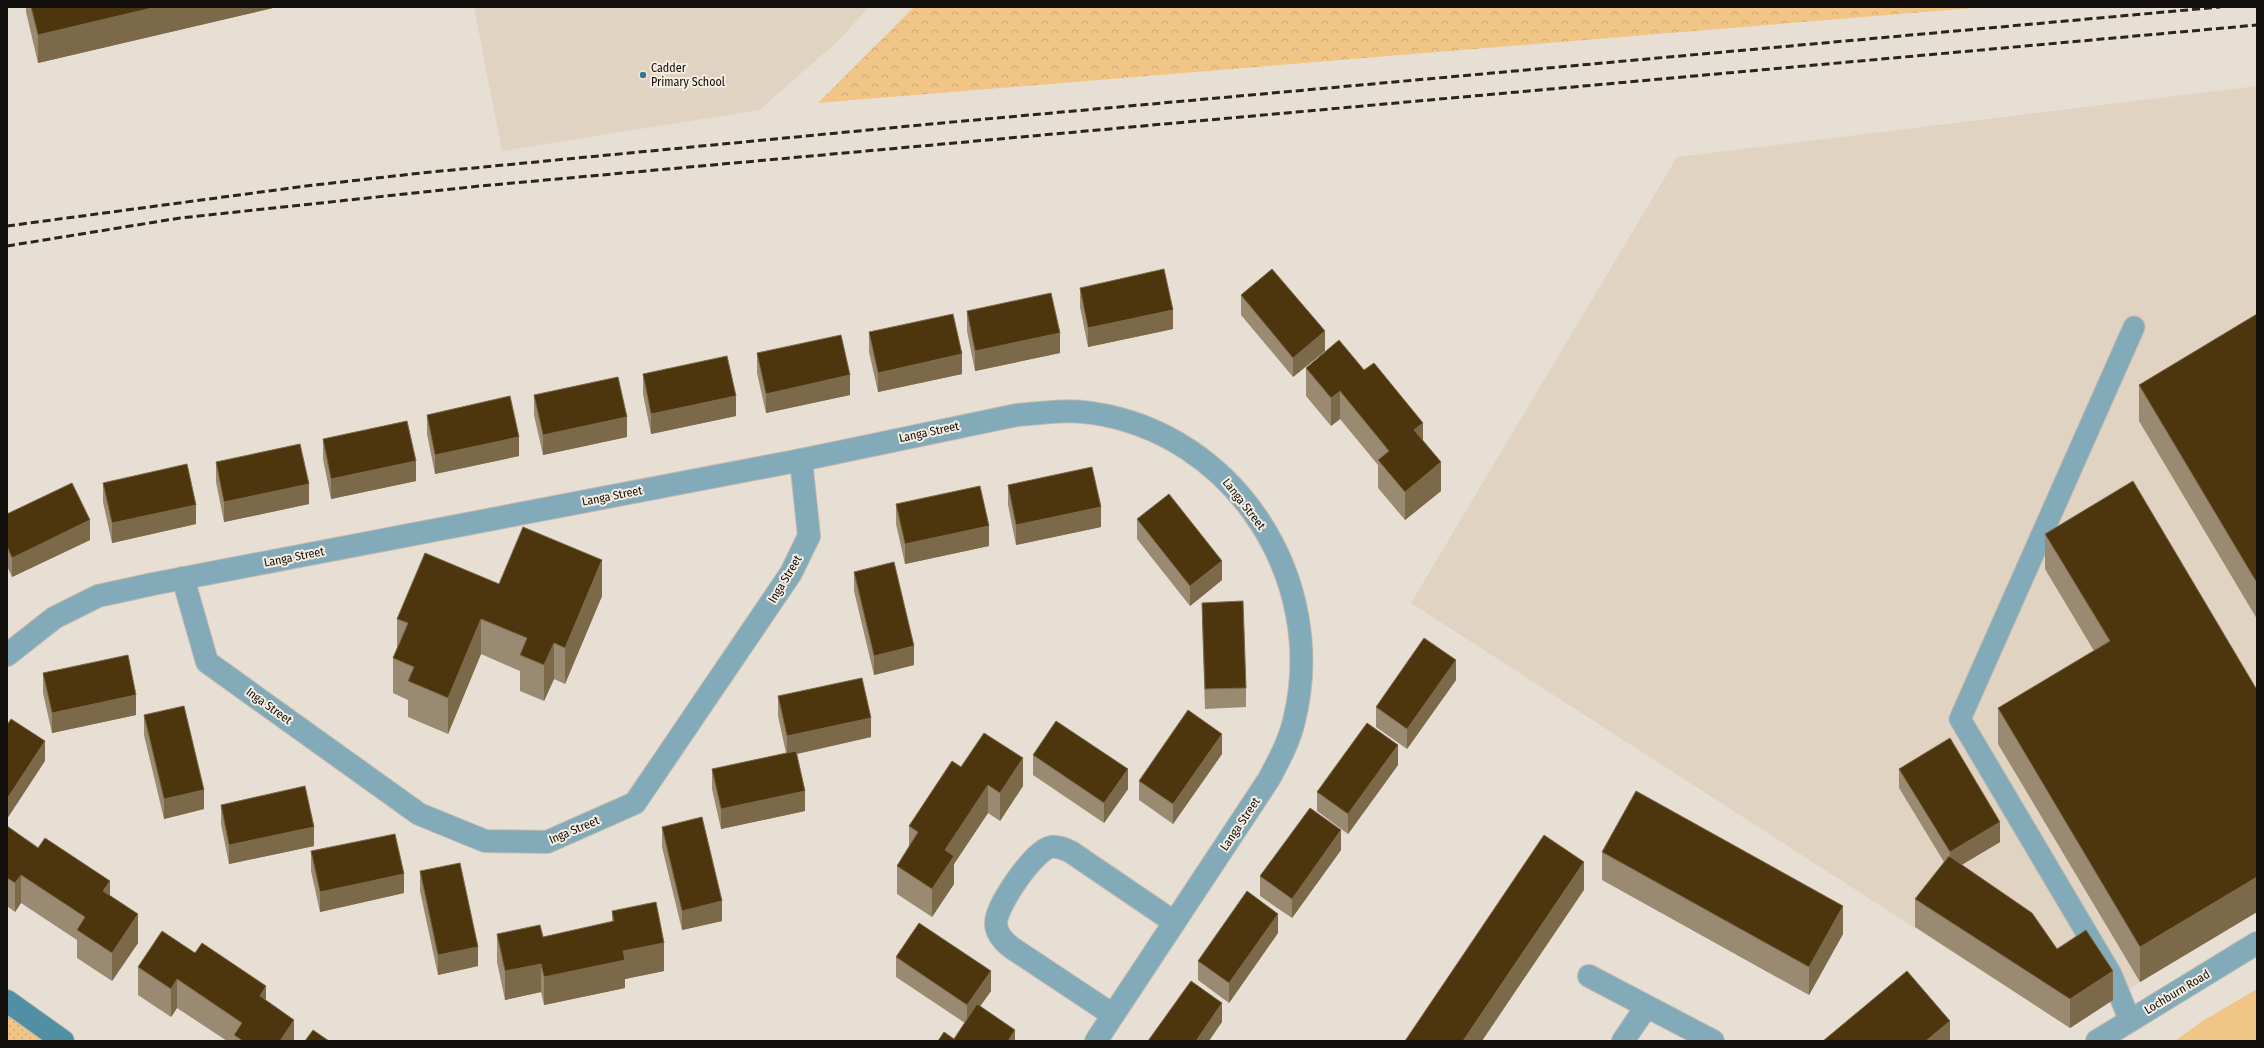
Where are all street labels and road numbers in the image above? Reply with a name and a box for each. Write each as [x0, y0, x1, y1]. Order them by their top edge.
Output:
street label: Langa Street [898, 419, 960, 445]
street label: Langa Street [1220, 476, 1268, 532]
street label: Langa Street [581, 483, 643, 509]
street label: Langa Street [263, 544, 325, 570]
street label: Inga Street [765, 553, 805, 605]
street label: Inga Street [243, 685, 295, 727]
street label: Langa Street [1217, 795, 1263, 853]
street label: Inga Street [547, 813, 601, 847]
street label: Lochburn Road [2142, 967, 2212, 1017]

